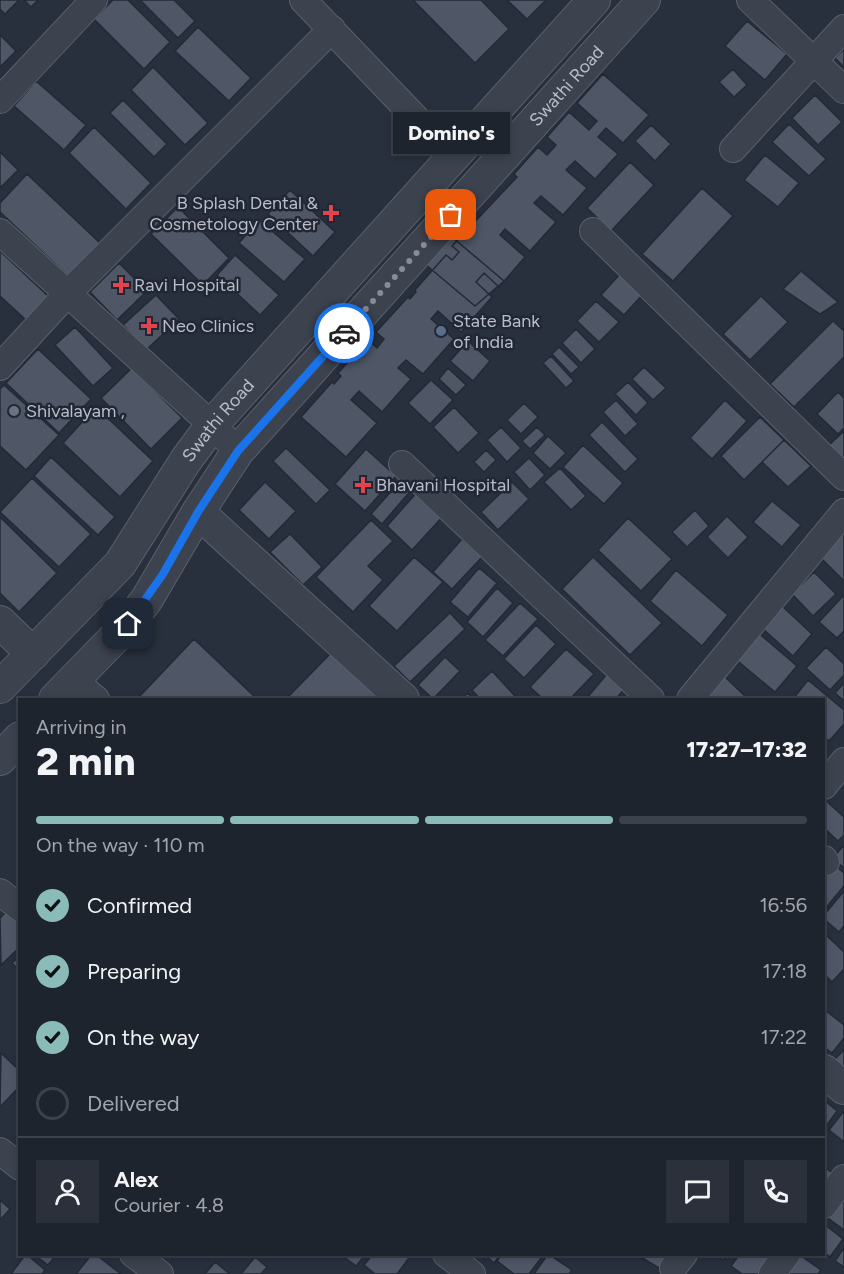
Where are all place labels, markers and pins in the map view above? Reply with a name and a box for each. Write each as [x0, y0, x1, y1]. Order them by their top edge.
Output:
callout: Domino's [392, 113, 510, 155]
pin [425, 189, 476, 240]
place label: B Splash Dental & Cosmetology Center [149, 192, 318, 235]
marker: B Splash Dental & Cosmetology Center [322, 204, 340, 222]
place label: Ravi Hospital [134, 274, 239, 296]
marker: Ravi Hospital [112, 276, 130, 294]
place label: State Bank of India [453, 310, 540, 353]
place label: Neo Clinics [162, 315, 254, 337]
marker: Neo Clinics [140, 317, 158, 335]
marker: State Bank of India [434, 324, 448, 338]
place label: Shivalayam , [26, 400, 125, 422]
marker: Shivalayam , [7, 404, 21, 418]
place label: Bhavani Hospital [376, 474, 510, 496]
marker: Bhavani Hospital [354, 476, 372, 494]
pin [102, 598, 153, 649]

